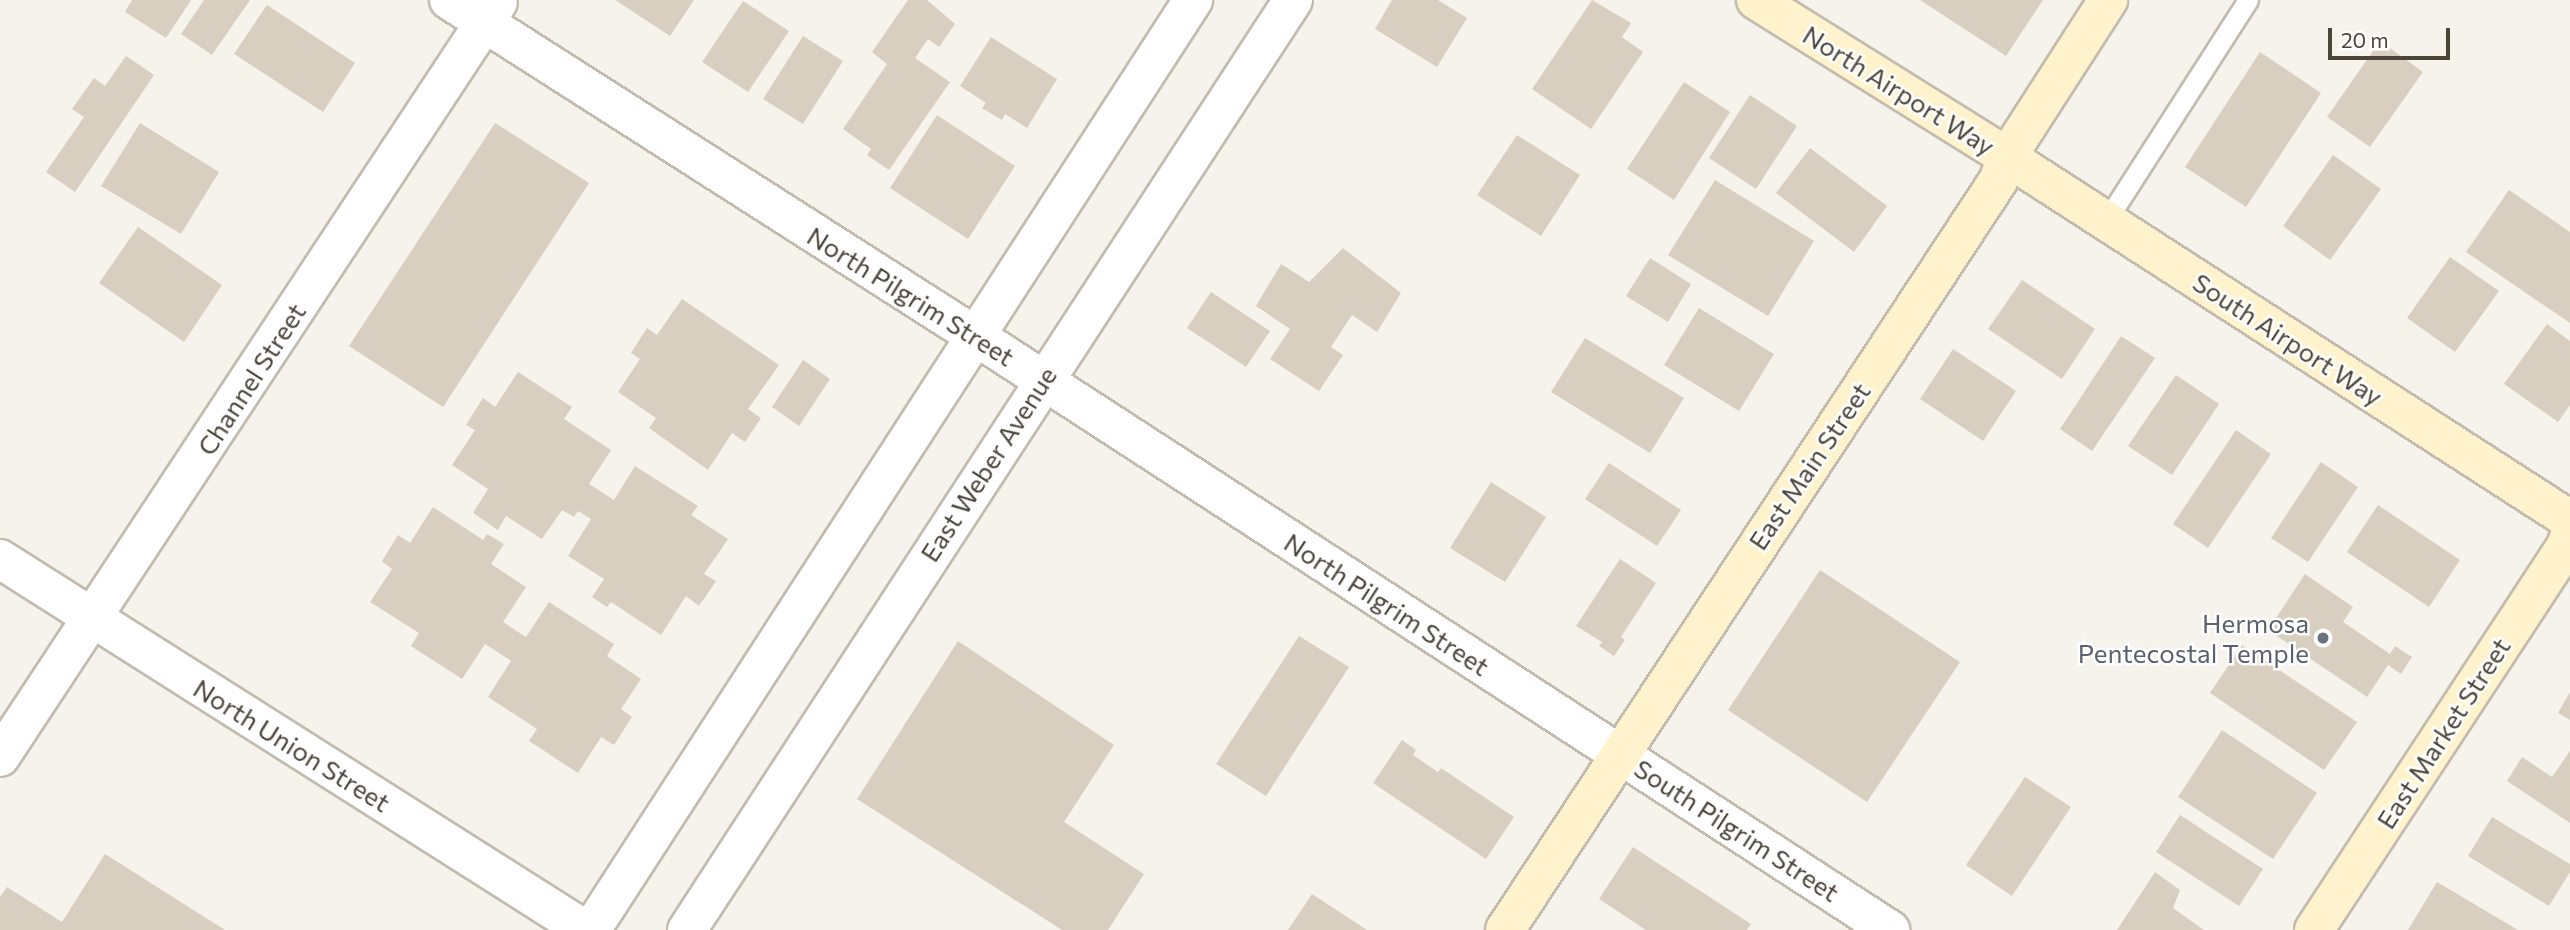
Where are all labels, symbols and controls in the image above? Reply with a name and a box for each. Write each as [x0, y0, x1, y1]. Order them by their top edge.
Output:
scale bar [2332, 14, 2454, 58]
street label: North Airport Way [1797, 19, 2001, 161]
text: 20 m [2341, 27, 2389, 52]
street label: North Pilgrim Street [802, 220, 1020, 372]
street label: South Airport Way [2187, 266, 2389, 412]
street label: Channel Street [190, 297, 312, 461]
street label: East Weber Avenue [913, 361, 1063, 567]
street label: East Main Street [1742, 377, 1876, 555]
street label: North Pilgrim Street [1279, 526, 1495, 682]
place label: Hermosa Pentecostal Temple [2078, 607, 2309, 668]
marker: Hermosa Pentecostal Temple [2315, 630, 2331, 646]
street label: East Market Street [2370, 632, 2516, 834]
street label: North Union Street [188, 672, 396, 818]
street label: South Pilgrim Street [1629, 752, 1845, 908]

